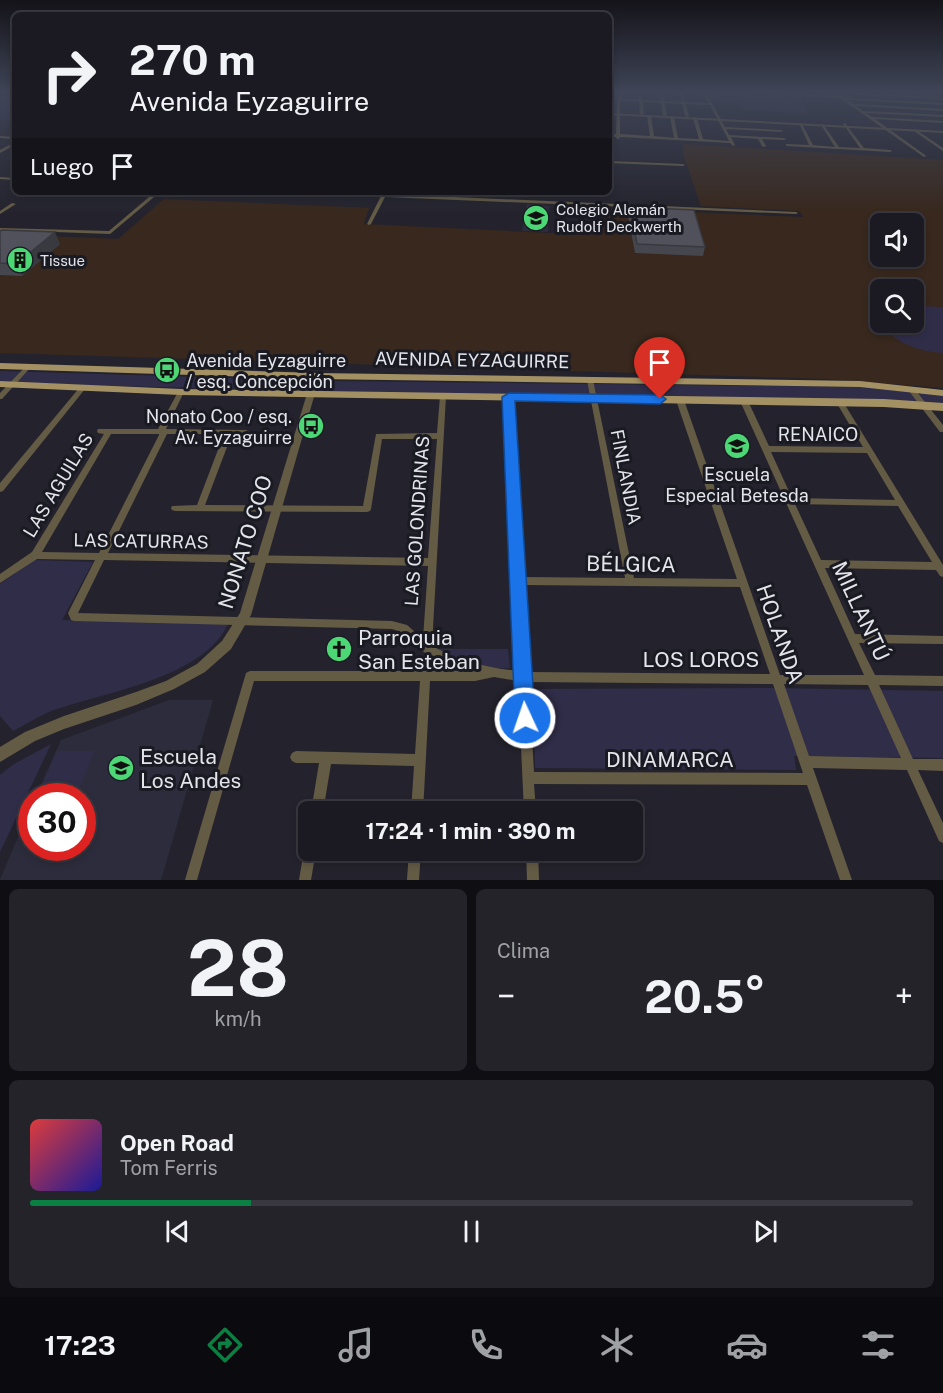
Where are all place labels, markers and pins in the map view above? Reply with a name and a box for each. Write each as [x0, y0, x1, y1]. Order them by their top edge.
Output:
place label: Colegio Alemán Rudolf Deckwerth [556, 201, 682, 235]
school or university icon: Colegio Alemán Rudolf Deckwerth [521, 203, 551, 233]
building icon: Tissue [5, 245, 35, 275]
place label: Tissue [40, 252, 85, 269]
pin [634, 337, 685, 399]
place label: Avenida Eyzaguirre / esq. Concepción [186, 350, 346, 392]
bus stop icon: Avenida Eyzaguirre / esq. Concepción [152, 355, 182, 385]
place label: Nonato Coo / esq. Av. Eyzaguirre [146, 406, 292, 448]
bus stop icon: Nonato Coo / esq. Av. Eyzaguirre [296, 411, 326, 441]
school or university icon: Escuela Especial Betesda [722, 431, 752, 461]
place label: Escuela Especial Betesda [665, 464, 809, 506]
place label: Parroquia San Esteban [358, 625, 480, 674]
church icon: Parroquia San Esteban [324, 634, 354, 664]
place label: Escuela Los Andes [140, 744, 241, 793]
school or university icon: Escuela Los Andes [106, 753, 136, 783]

